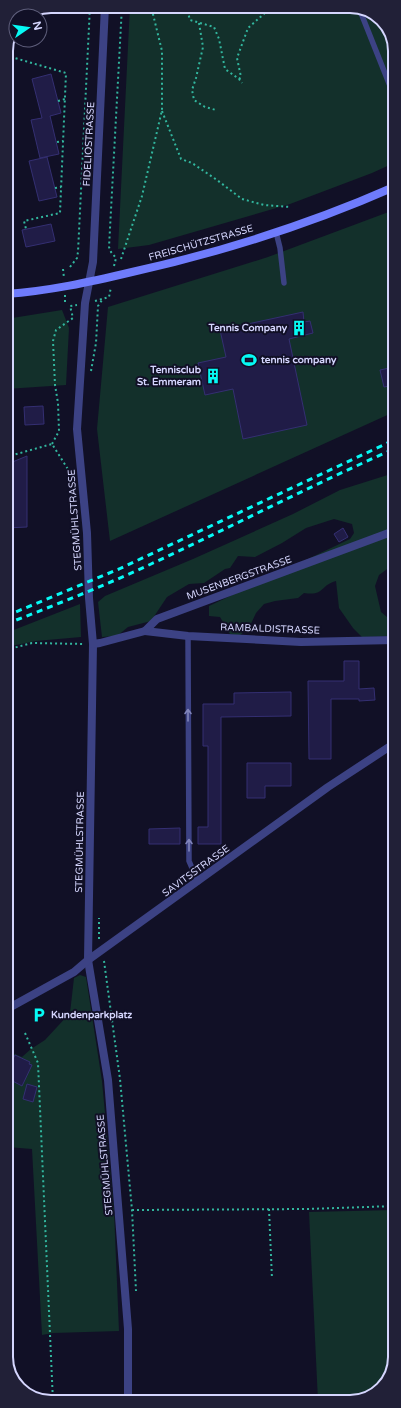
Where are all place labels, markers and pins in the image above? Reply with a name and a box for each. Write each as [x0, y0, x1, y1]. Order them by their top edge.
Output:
building icon: Tennis Company [290, 319, 308, 337]
place label: Tennis Company [207, 322, 288, 334]
sports icon: tennis company [240, 351, 258, 369]
place label: tennis company [260, 354, 337, 366]
place label: Tennisclub St. Emmeram [137, 364, 202, 388]
building icon: Tennisclub St. Emmeram [204, 367, 222, 385]
parking icon: Kundenparkplatz [30, 1006, 48, 1024]
place label: Kundenparkplatz [51, 1009, 132, 1021]

